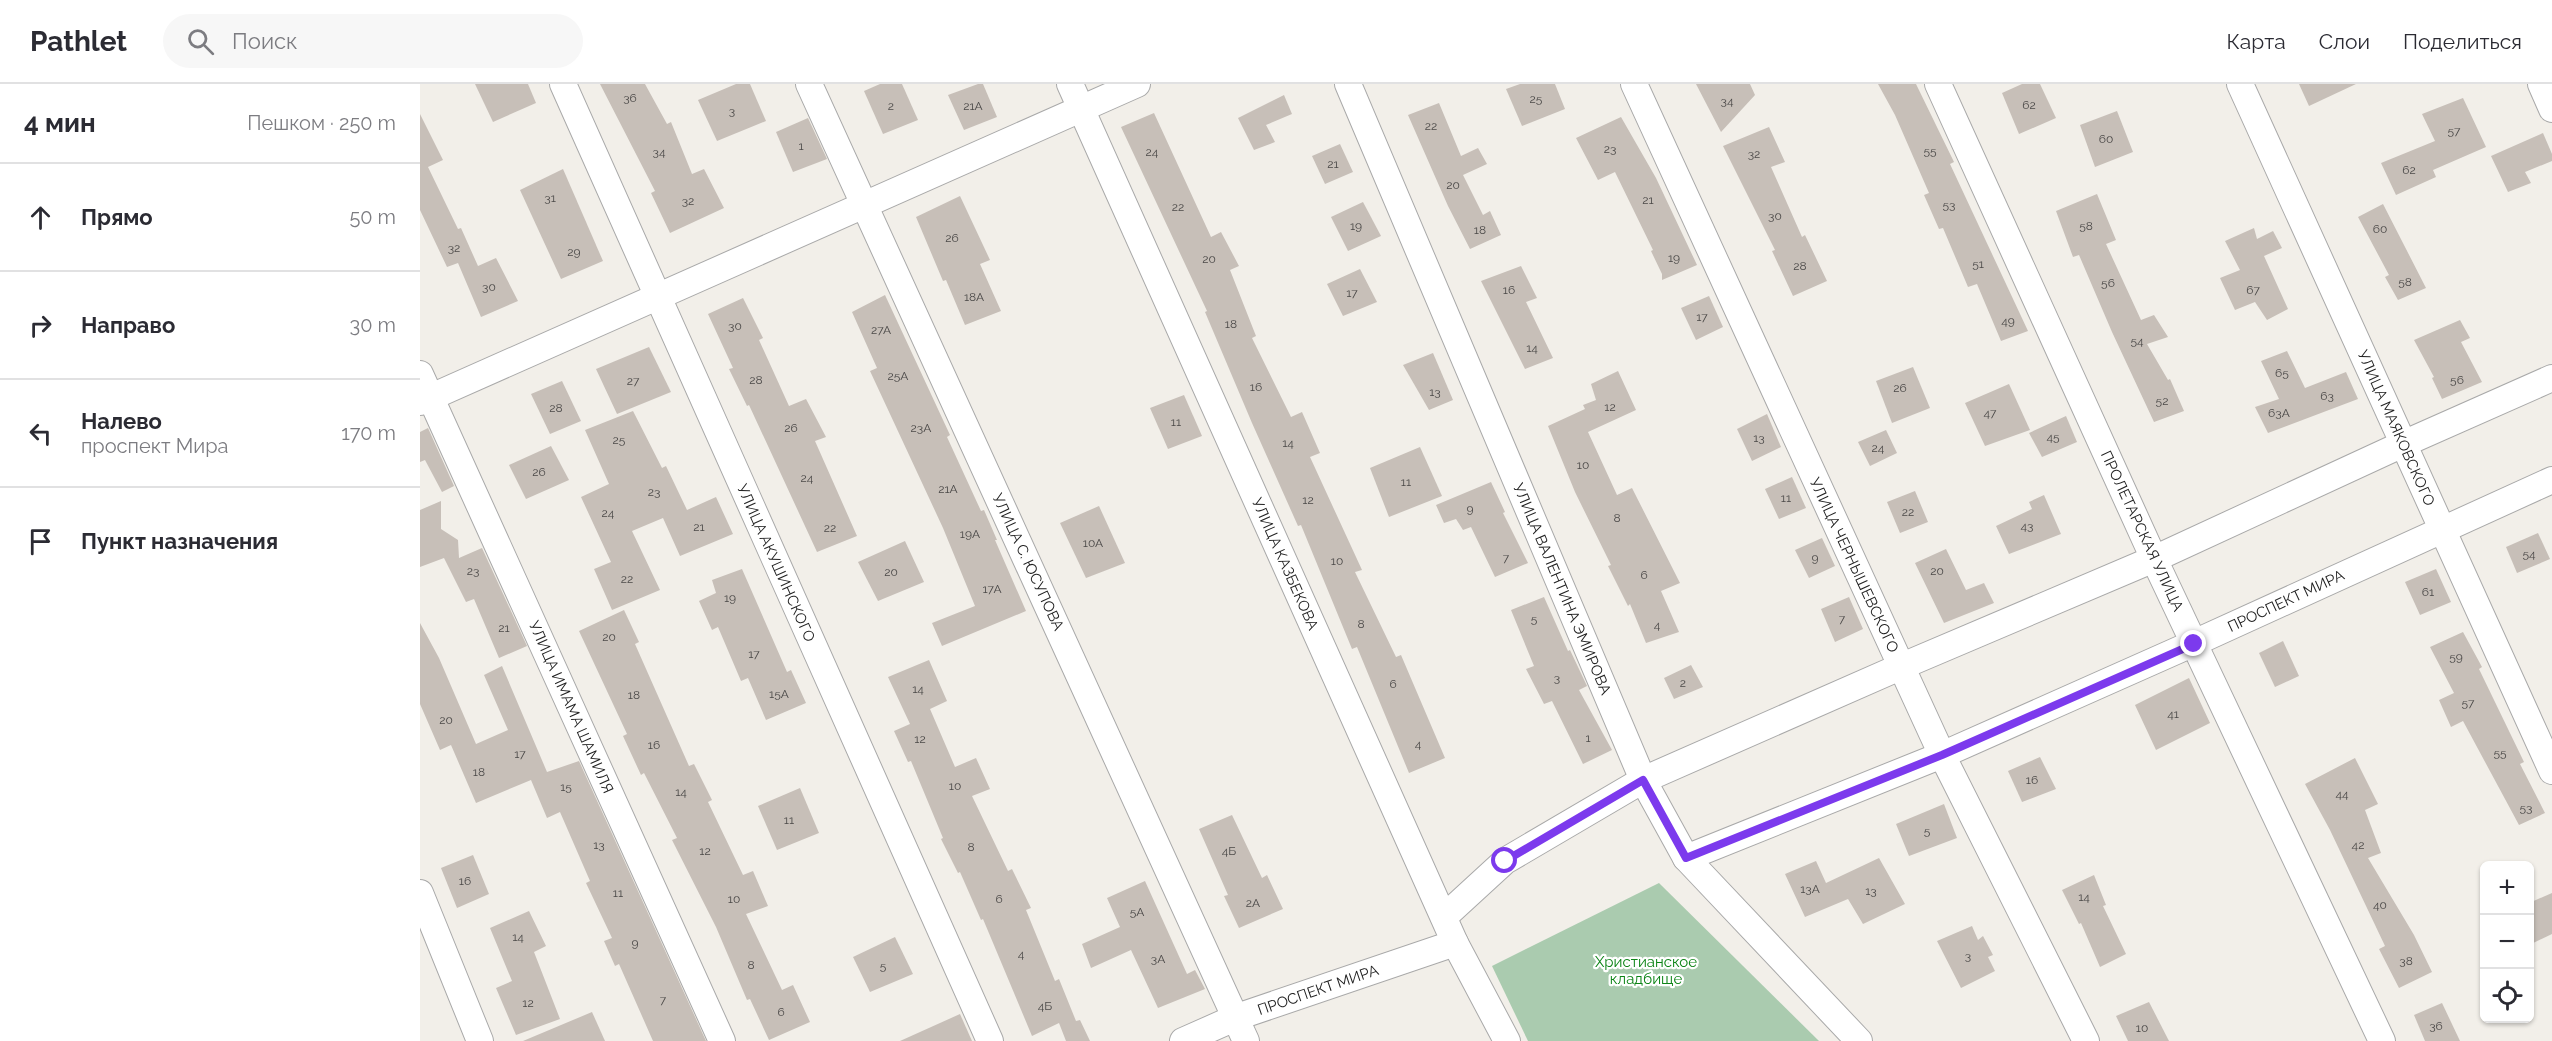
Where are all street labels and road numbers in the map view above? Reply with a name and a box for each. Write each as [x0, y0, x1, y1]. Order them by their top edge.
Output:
street label: УЛИЦА МАЯКОВСКОГО [2354, 347, 2438, 509]
street label: ПРОЛЕТАРСКАЯ УЛИЦА [2097, 448, 2187, 614]
street label: УЛИЦА ЧЕРНЫШЕВСКОГО [1806, 475, 1902, 655]
street label: УЛИЦА АКУШИНСКОГО [733, 481, 819, 645]
street label: УЛИЦА ВАЛЕНТИНА ЭМИРОВА [1509, 481, 1615, 697]
street label: УЛИЦА С. ЮСУПОВА [988, 491, 1068, 633]
street label: УЛИЦА КАЗБЕКОВА [1248, 495, 1322, 633]
street label: ПРОСПЕКТ МИРА [2225, 566, 2347, 636]
street label: УЛИЦА ИМАМА ШАМИЛЯ [525, 618, 617, 796]
street label: ПРОСПЕКТ МИРА [1255, 961, 1381, 1019]

